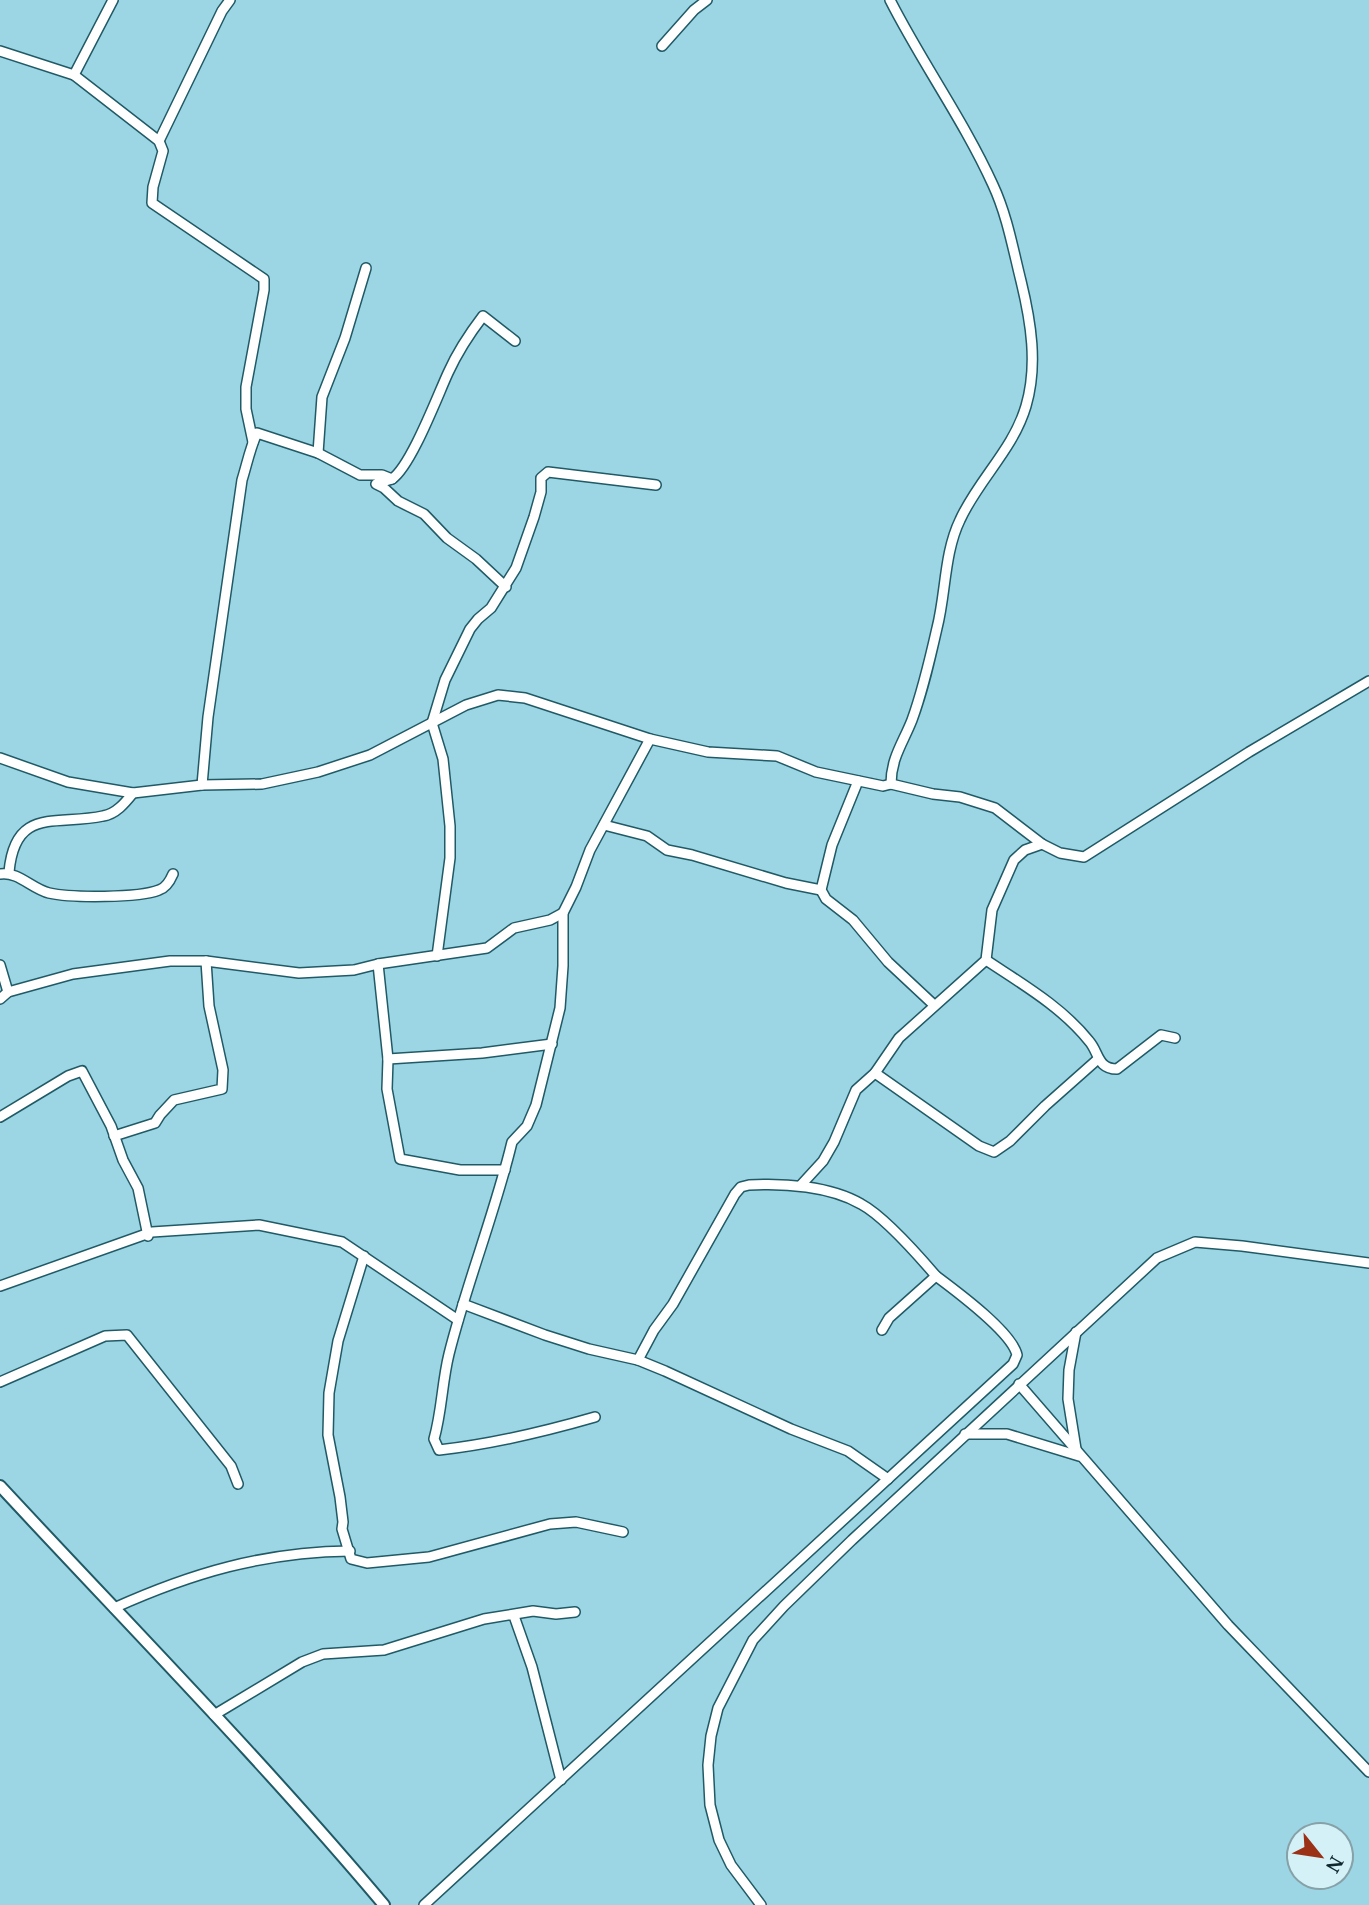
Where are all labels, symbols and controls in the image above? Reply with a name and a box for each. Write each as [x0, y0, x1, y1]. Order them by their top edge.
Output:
north arrow [1285, 1821, 1355, 1891]
text: N [1320, 1852, 1350, 1878]

